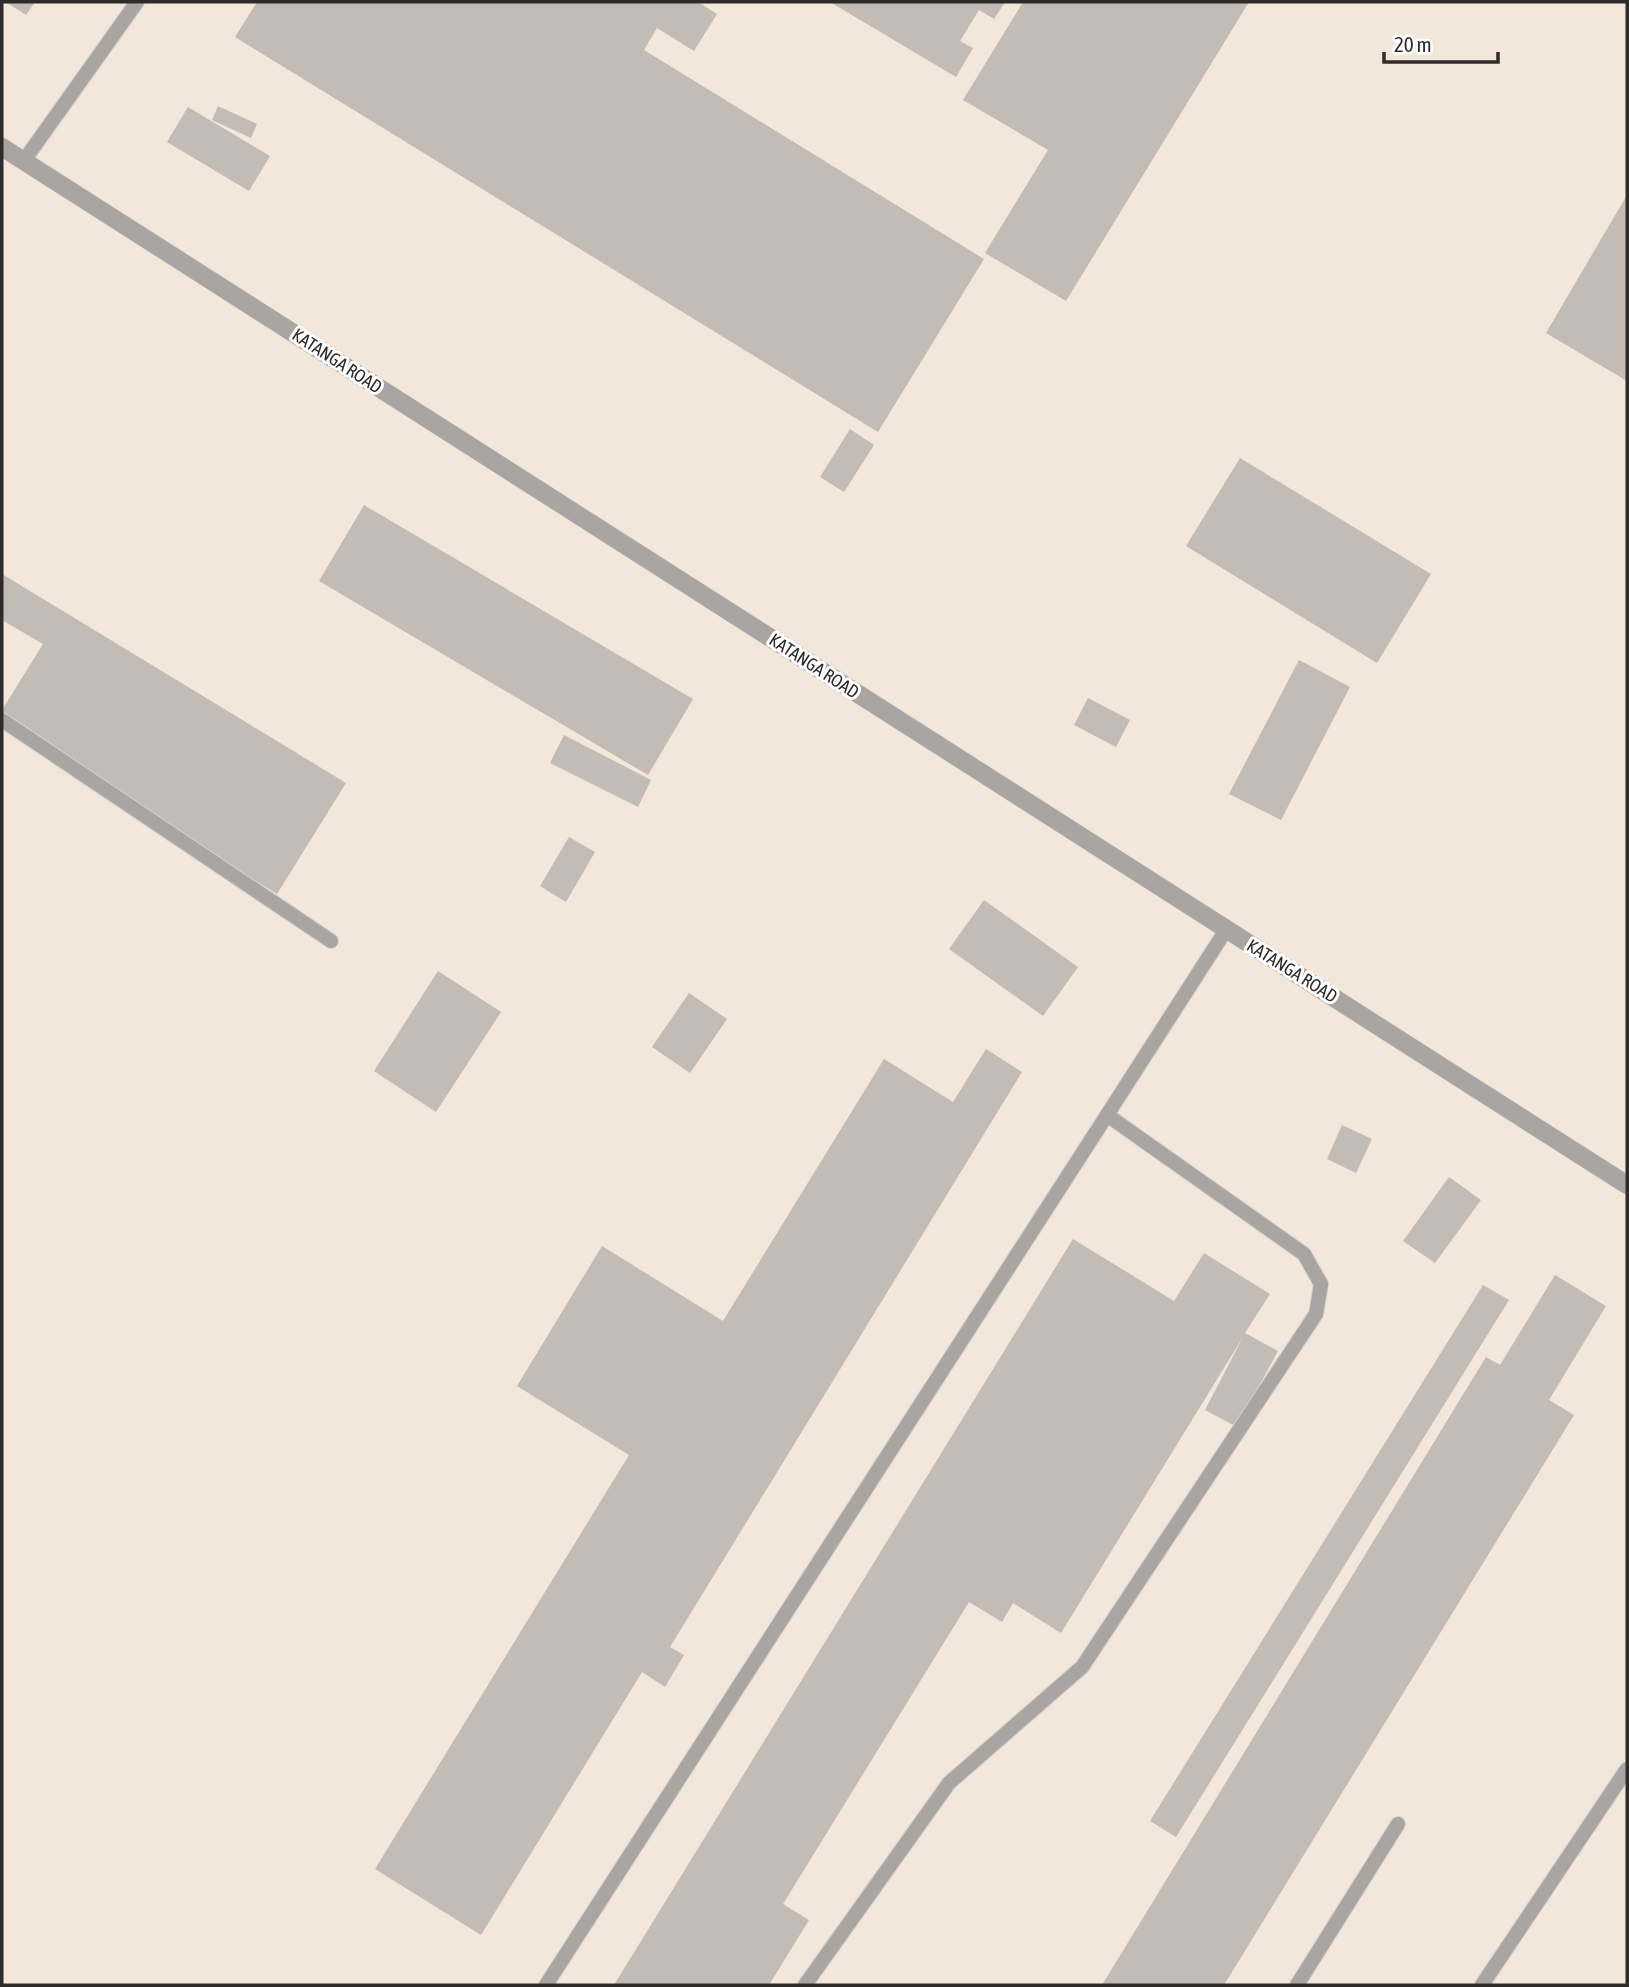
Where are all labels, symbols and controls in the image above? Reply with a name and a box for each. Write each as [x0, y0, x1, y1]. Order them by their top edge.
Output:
scale bar [1384, 21, 1498, 65]
text: 20 m [1394, 32, 1432, 56]
street label: KATANGA ROAD [289, 324, 386, 397]
street label: KATANGA ROAD [766, 629, 863, 702]
street label: KATANGA ROAD [1243, 934, 1341, 1007]

